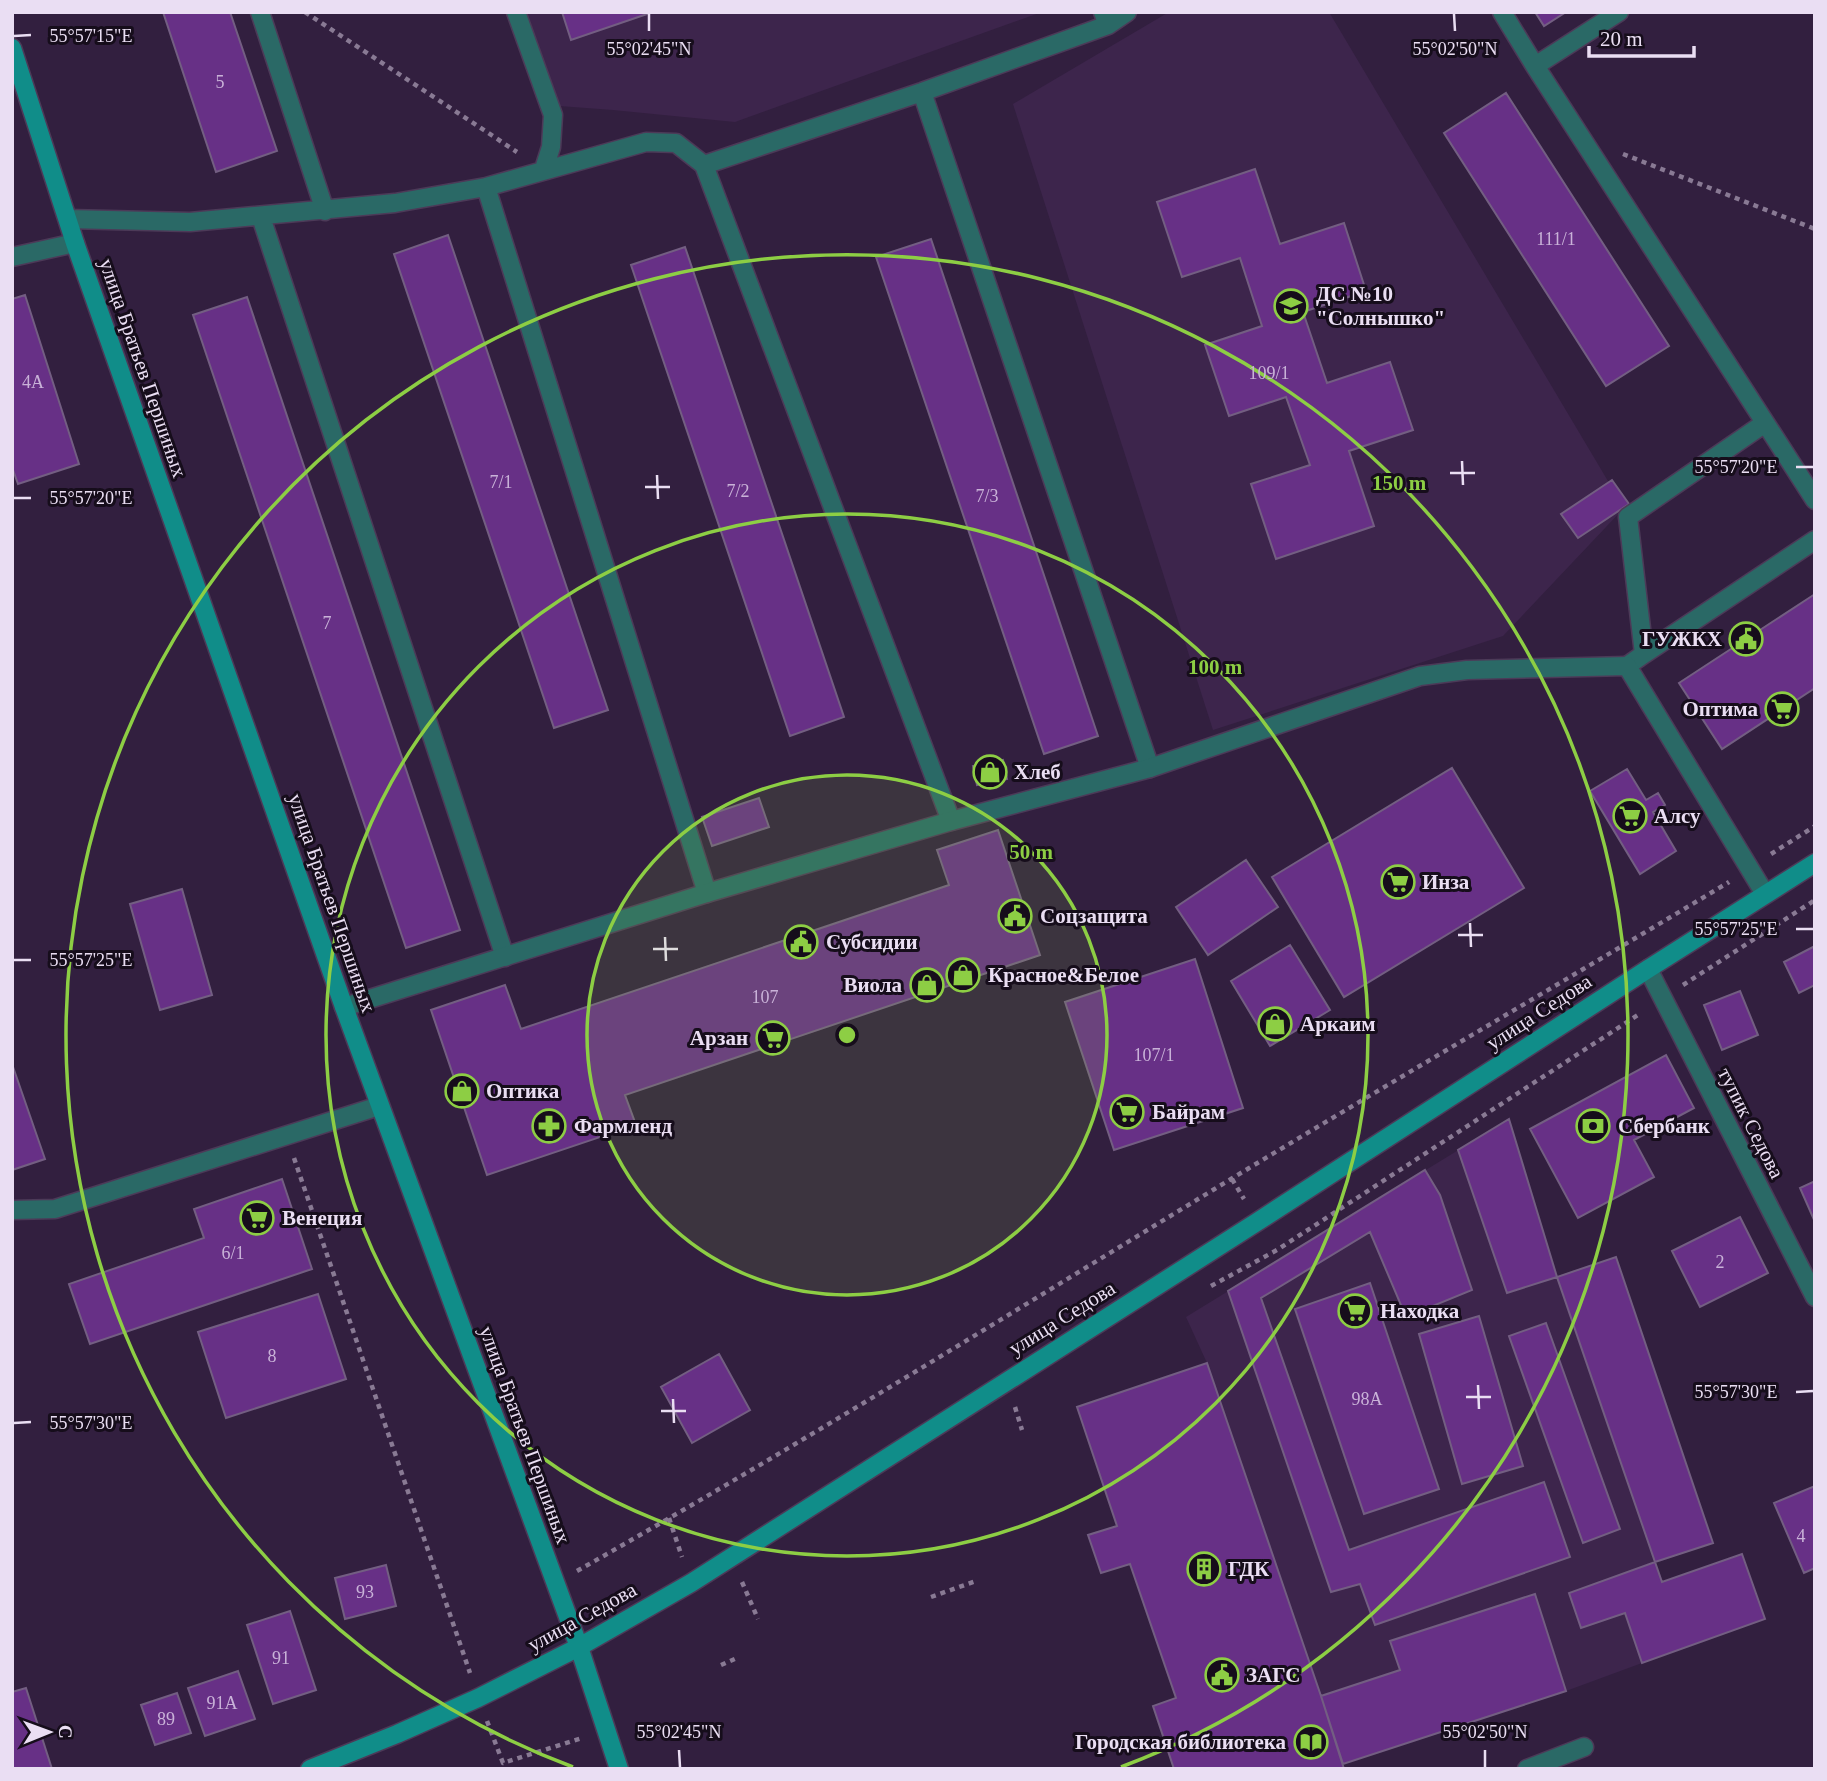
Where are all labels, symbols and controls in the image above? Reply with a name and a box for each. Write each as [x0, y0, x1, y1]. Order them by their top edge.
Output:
scale bar [1589, 14, 1694, 58]
text: 55°57'15"E [50, 26, 132, 46]
text: 20 m [1600, 27, 1643, 51]
text: 55°02'45"N [607, 39, 691, 59]
text: 55°02'50"N [1413, 39, 1497, 59]
house number: 5 [216, 72, 225, 92]
house number: 111/1 [1536, 229, 1576, 249]
street label: улица Братьев Першиных [94, 255, 192, 481]
place label: ДС №10 "Солнышко" [1316, 282, 1445, 330]
school or university icon: ДС №10 "Солнышко" [1272, 287, 1310, 325]
house number: 109/1 [1248, 363, 1290, 383]
house number: 4А [22, 372, 44, 392]
text: 55°57'20"E [1695, 457, 1777, 477]
text: 150 m [1372, 471, 1427, 495]
house number: 7/1 [489, 472, 513, 492]
house number: 7/2 [726, 481, 750, 501]
house number: 7/3 [975, 486, 999, 506]
text: 55°57'20"E [50, 488, 132, 508]
house number: 7 [323, 613, 332, 633]
public building icon: ГУЖКХ [1727, 620, 1765, 658]
place label: ГУЖКХ [1642, 627, 1722, 651]
text: 100 m [1188, 655, 1243, 679]
supermarket icon: Оптима [1763, 690, 1801, 728]
place label: Оптима [1682, 697, 1758, 721]
shop icon: Хлеб [971, 753, 1009, 791]
place label: Хлеб [1014, 760, 1061, 784]
street label: улица Братьев Першиных [283, 790, 381, 1016]
supermarket icon: Алсу [1611, 797, 1649, 835]
place label: Алсу [1654, 804, 1701, 828]
text: 50 m [1009, 840, 1053, 864]
supermarket icon: Инза [1379, 863, 1417, 901]
place label: Инза [1422, 870, 1470, 894]
public building icon: Соцзащита [996, 897, 1034, 935]
place label: Соцзащита [1040, 904, 1148, 928]
text: 55°57'25"E [1695, 919, 1777, 939]
public building icon: Субсидии [782, 923, 820, 961]
place label: Субсидии [826, 930, 918, 954]
text: 55°57'25"E [50, 950, 132, 970]
shop icon: Красное&Белое [944, 956, 982, 994]
place label: Красное&Белое [988, 963, 1139, 987]
shop icon: Виола [908, 966, 946, 1004]
street label: улица Седова [1482, 969, 1597, 1055]
place label: Виола [843, 973, 902, 997]
house number: 107 [752, 987, 779, 1007]
shop icon: Аркаим [1256, 1005, 1294, 1043]
place label: Аркаим [1300, 1012, 1376, 1036]
supermarket icon: Арзан [754, 1019, 792, 1057]
centre of rings [835, 1023, 859, 1047]
place label: Арзан [690, 1026, 748, 1050]
house number: 107/1 [1133, 1045, 1175, 1065]
street label: тупик Седова [1713, 1064, 1789, 1183]
shop icon: Оптика [443, 1072, 481, 1110]
place label: Оптика [486, 1079, 560, 1103]
supermarket icon: Байрам [1108, 1093, 1146, 1131]
place label: Байрам [1152, 1100, 1225, 1124]
pharmacy icon: Фармленд [530, 1107, 568, 1145]
bank icon: Сбербанк [1574, 1107, 1612, 1145]
place label: Фармленд [574, 1114, 672, 1138]
place label: Сбербанк [1618, 1114, 1711, 1138]
supermarket icon: Венеция [238, 1199, 276, 1237]
place label: Венеция [282, 1206, 362, 1230]
house number: 6/1 [221, 1243, 245, 1263]
house number: 2 [1716, 1252, 1725, 1272]
street label: улица Седова [1005, 1276, 1120, 1360]
supermarket icon: Находка [1336, 1292, 1374, 1330]
place label: Находка [1380, 1299, 1460, 1323]
street label: улица Братьев Першиных [474, 1323, 576, 1548]
house number: 8 [268, 1346, 277, 1366]
text: 55°57'30"E [1695, 1382, 1777, 1402]
house number: 98А [1352, 1389, 1383, 1409]
text: 55°57'30"E [50, 1413, 132, 1433]
house number: 4 [1797, 1526, 1806, 1546]
building icon: ГДК [1185, 1550, 1223, 1588]
place label: ГДК [1228, 1557, 1270, 1581]
street label: улица Седова [523, 1577, 641, 1657]
house number: 93 [356, 1582, 374, 1602]
house number: 91 [272, 1648, 290, 1668]
public building icon: ЗАГС [1203, 1656, 1241, 1694]
place label: ЗАГС [1246, 1663, 1301, 1687]
house number: 91А [207, 1693, 238, 1713]
north arrow [14, 1697, 84, 1767]
house number: 89 [157, 1709, 175, 1729]
text: 55°02'45"N [637, 1722, 721, 1742]
text: 55°02'50"N [1443, 1722, 1527, 1742]
library icon: Городская библиотека [1292, 1723, 1330, 1761]
text: С [55, 1725, 76, 1739]
place label: Городская библиотека [1075, 1730, 1286, 1754]

